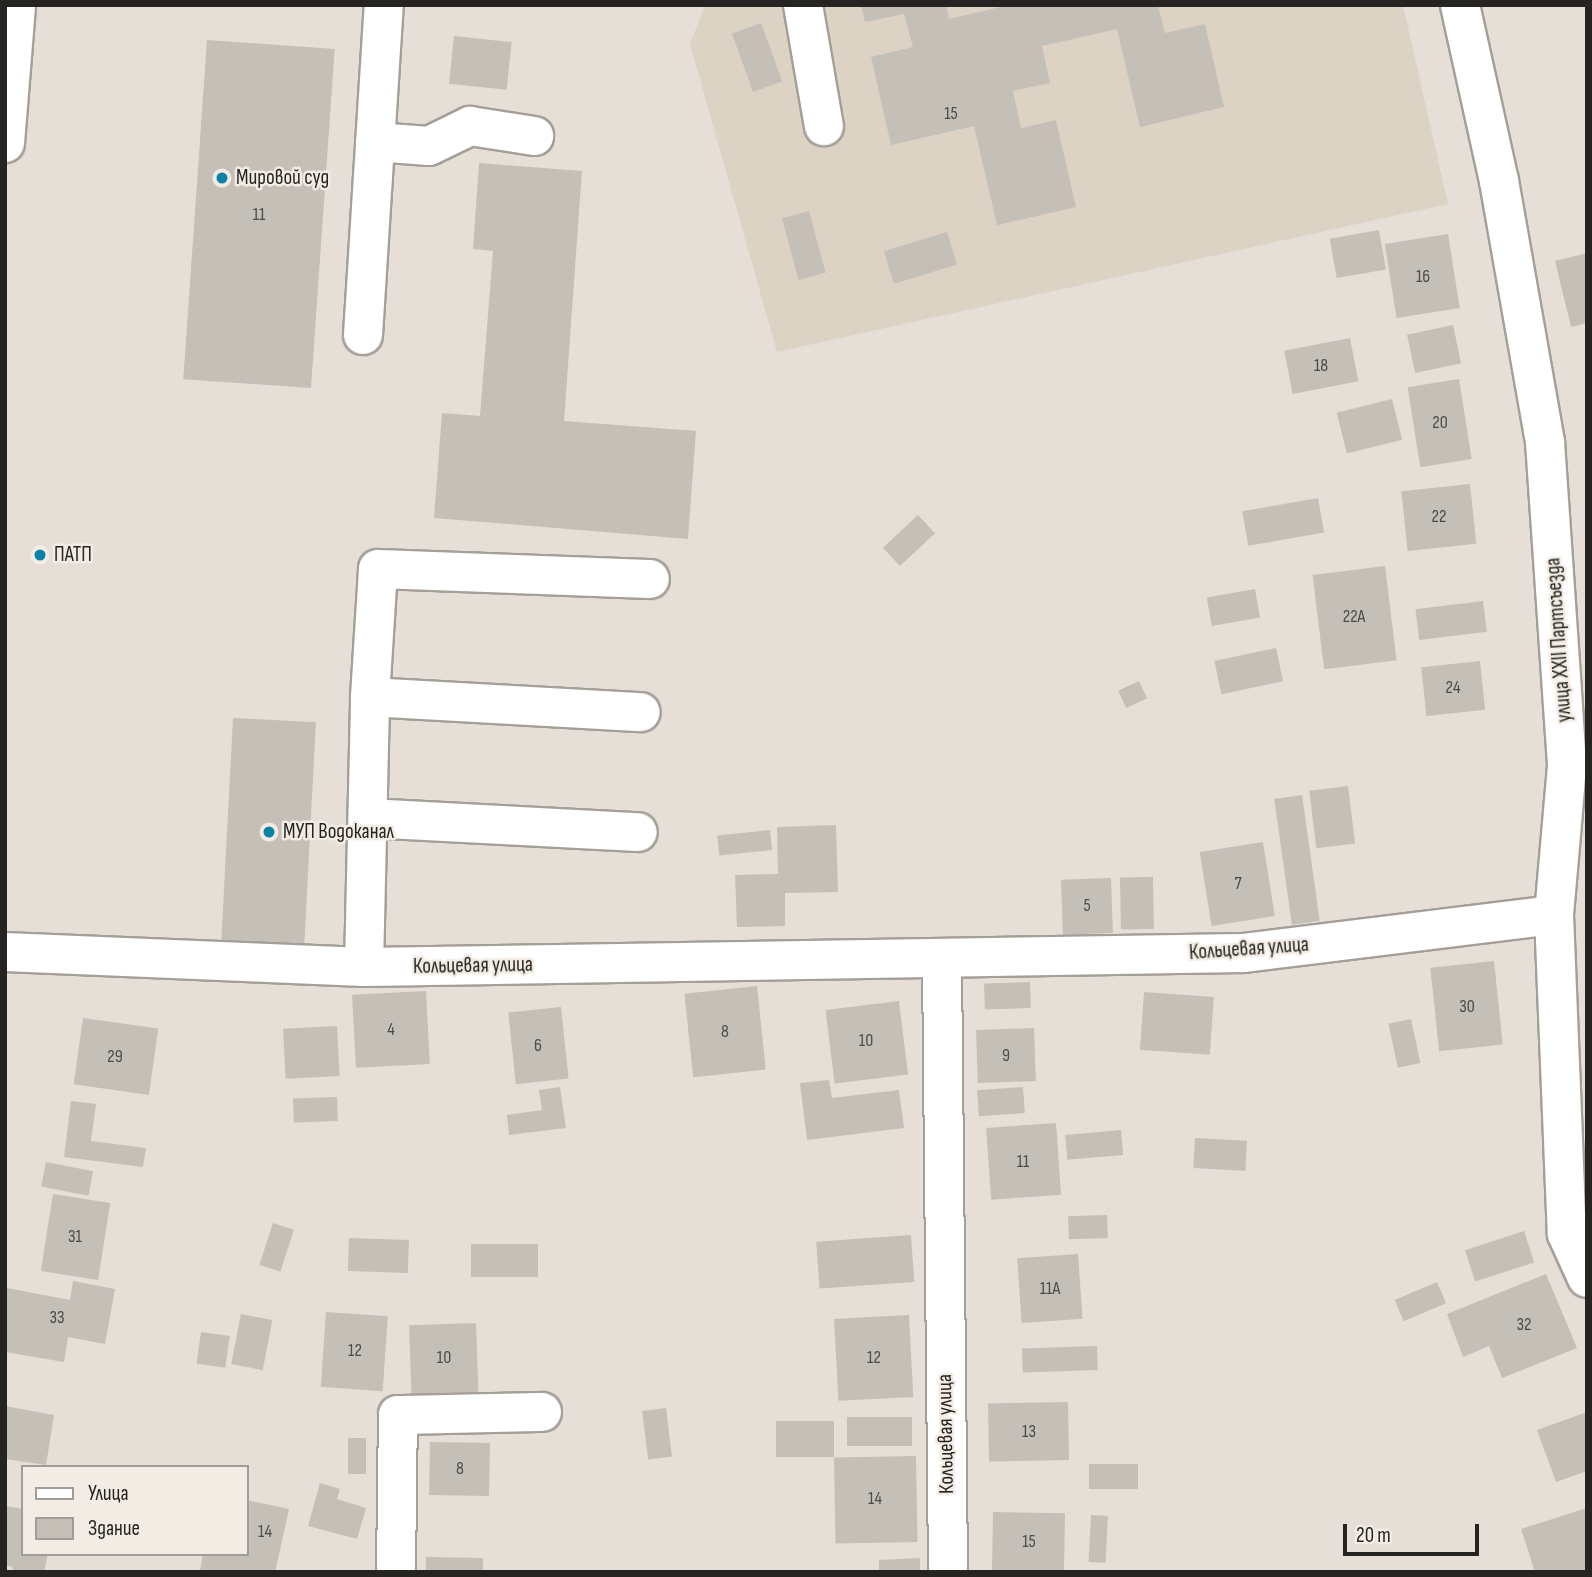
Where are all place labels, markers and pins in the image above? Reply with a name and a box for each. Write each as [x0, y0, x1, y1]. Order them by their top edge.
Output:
place label: Мировой суд [236, 165, 329, 191]
marker: Мировой суд [214, 170, 230, 186]
place label: ПАТП [54, 542, 92, 568]
marker: ПАТП [32, 547, 48, 563]
place label: МУП Водоканал [283, 819, 394, 845]
marker: МУП Водоканал [261, 824, 277, 840]

